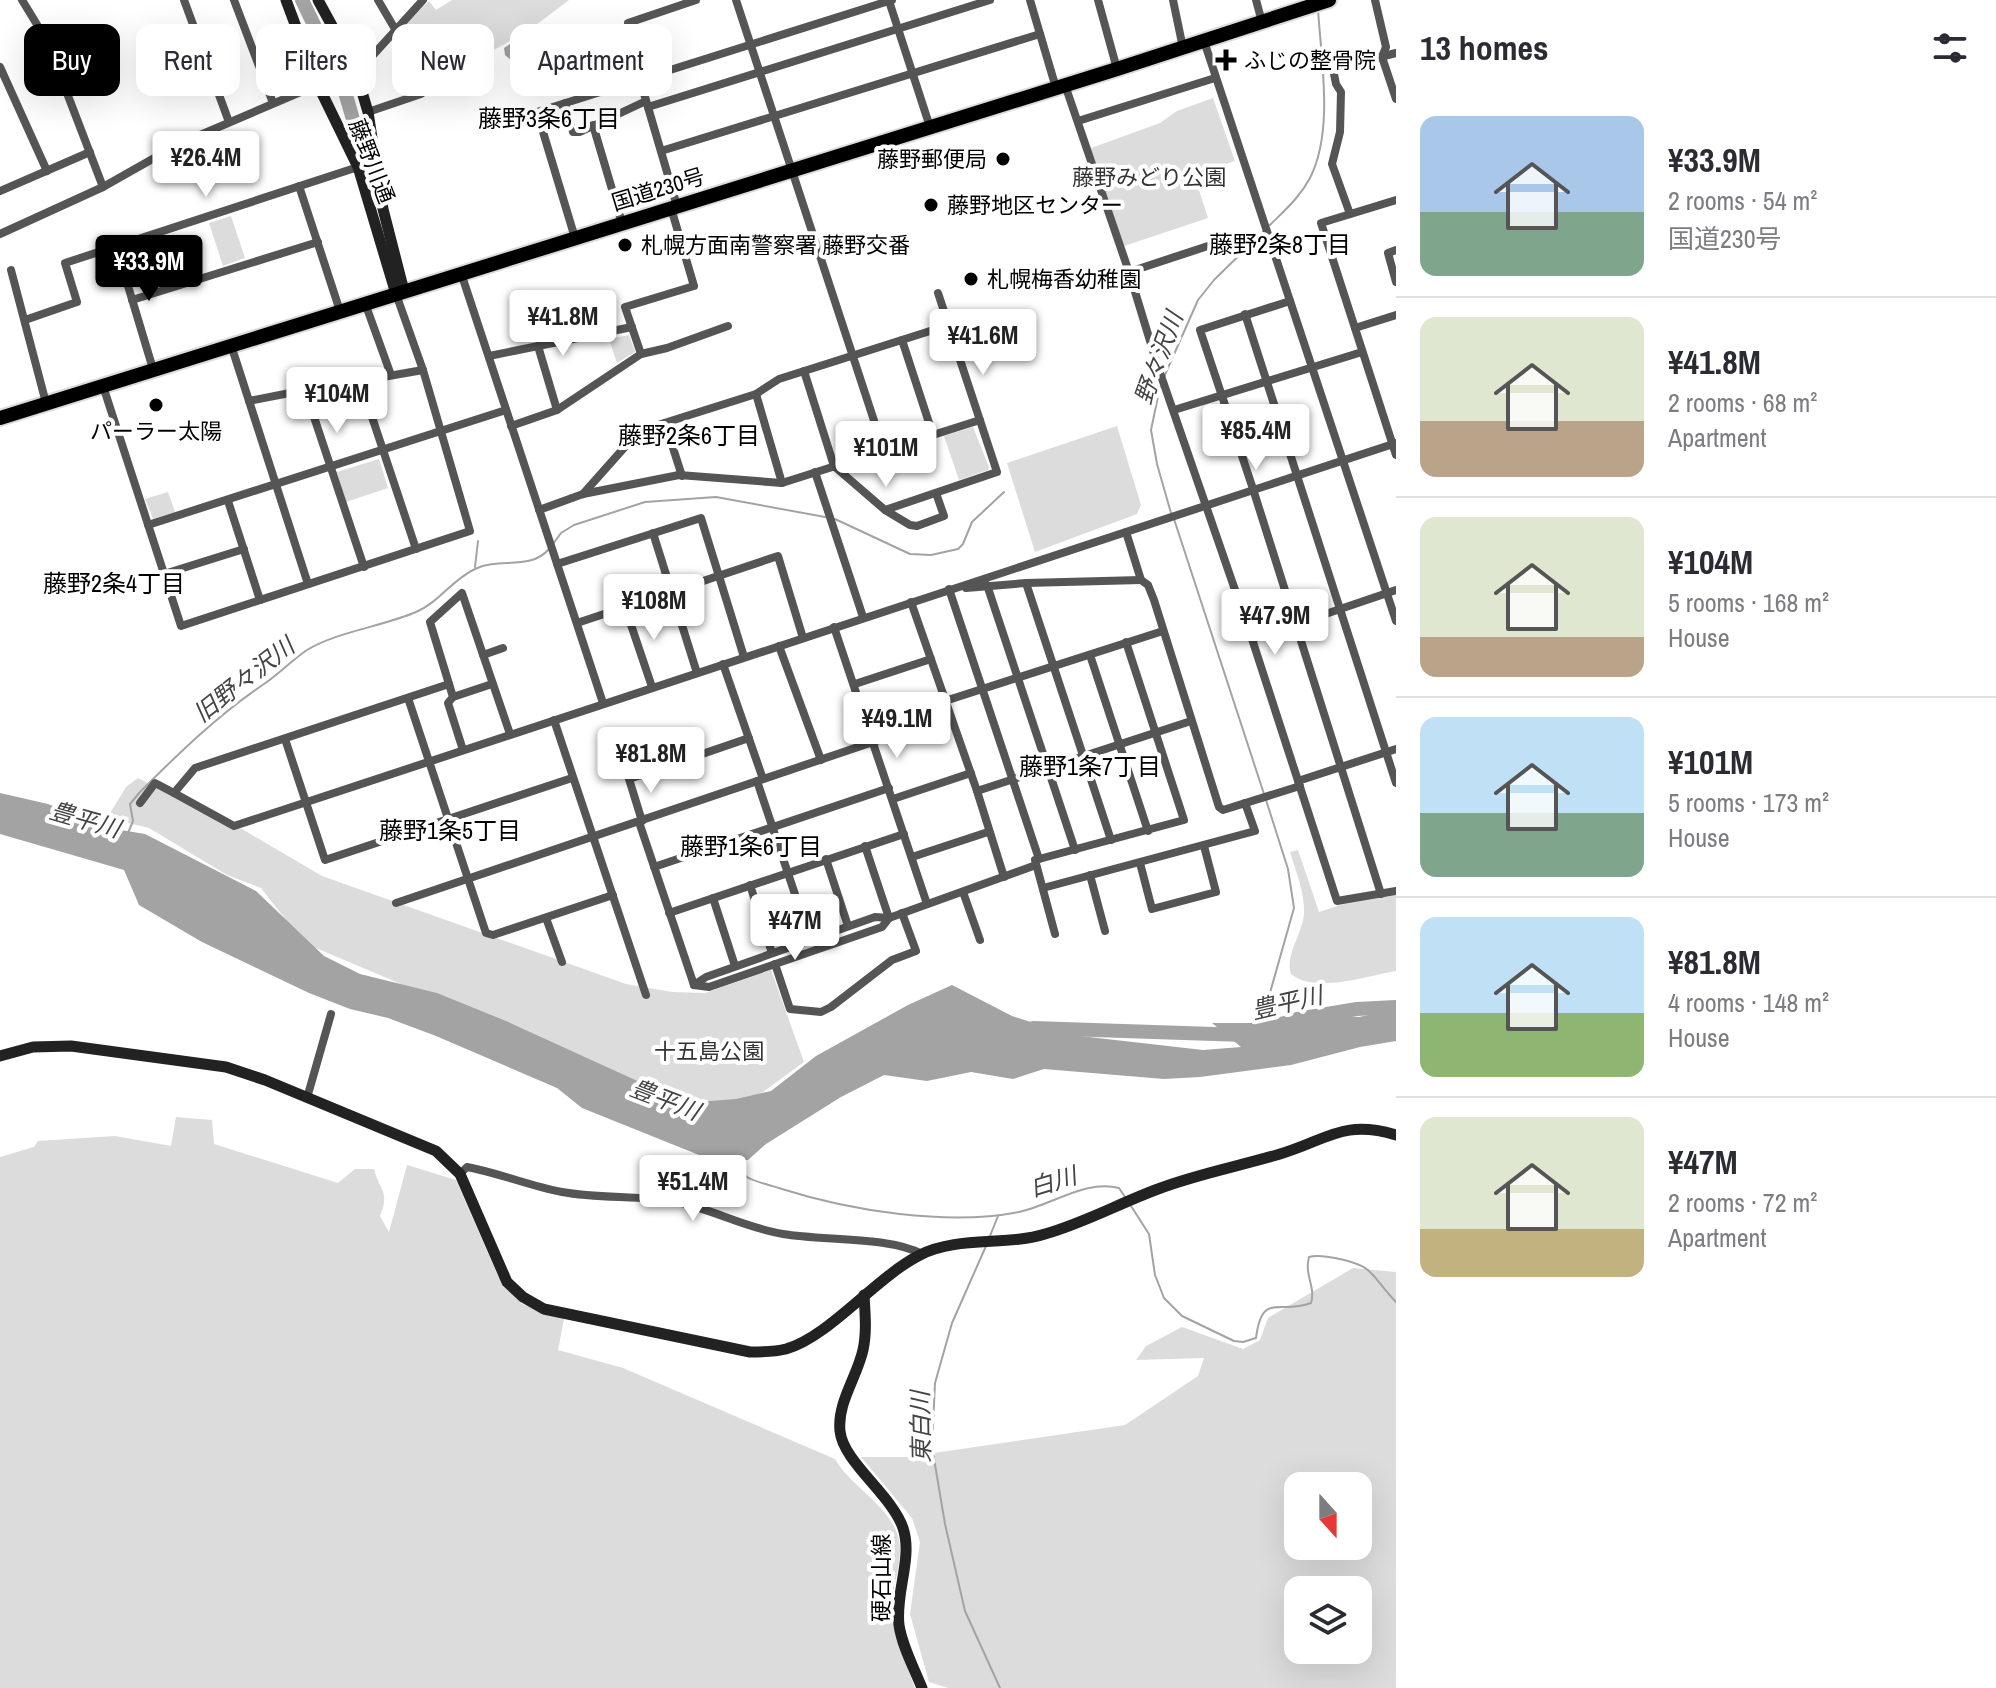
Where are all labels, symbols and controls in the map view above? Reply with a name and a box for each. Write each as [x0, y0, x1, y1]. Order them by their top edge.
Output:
chip: Buy [24, 24, 120, 96]
chip: Rent [136, 24, 240, 96]
chip: Filters [256, 24, 376, 96]
chip: New [392, 24, 494, 96]
chip: Apartment [510, 24, 672, 96]
text: 13 homes [1420, 25, 1549, 71]
icon: filters [1928, 26, 1972, 70]
place label: ふじの整骨院 [1244, 45, 1376, 75]
marker: ふじの整骨院 [1215, 49, 1237, 71]
district label: 藤野3条6丁目 [478, 102, 620, 134]
street label: 藤野川通 [342, 115, 402, 207]
pin: ¥26.4M [141, 131, 271, 199]
text: ¥33.9M [1668, 137, 1761, 183]
text: ¥26.4M [170, 139, 242, 174]
place label: 藤野郵便局 [877, 144, 987, 174]
icon: home [1484, 148, 1580, 244]
marker: 藤野郵便局 [994, 150, 1012, 168]
street label: 国道230号 [608, 161, 708, 217]
park label: 藤野みどり公園 [1072, 162, 1226, 192]
text: 2 rooms · 54 m² [1668, 183, 1817, 218]
place label: 藤野地区センター [947, 190, 1123, 220]
marker: 藤野地区センター [922, 196, 940, 214]
text: 国道230号 [1668, 221, 1782, 256]
district label: 藤野2条8丁目 [1209, 228, 1351, 260]
place label: 札幌方面南警察署 藤野交番 [641, 230, 910, 260]
pin: ¥33.9M [84, 235, 214, 303]
marker: 札幌方面南警察署 藤野交番 [616, 236, 634, 254]
text: ¥33.9M [113, 243, 185, 278]
place label: 札幌梅香幼稚園 [987, 264, 1141, 294]
marker: 札幌梅香幼稚園 [962, 270, 980, 288]
pin: ¥41.8M [498, 290, 628, 358]
text: ¥41.8M [527, 298, 599, 333]
water label: 野々沢川 [1127, 304, 1191, 408]
pin: ¥41.6M [918, 309, 1048, 377]
text: ¥41.6M [947, 317, 1019, 352]
text: ¥41.8M [1668, 339, 1761, 385]
icon: home [1484, 349, 1580, 445]
pin: ¥104M [281, 367, 393, 435]
text: ¥104M [304, 375, 370, 410]
text: 2 rooms · 68 m² [1668, 385, 1817, 420]
marker: パーラー太陽 [147, 396, 165, 414]
pin: ¥85.4M [1191, 404, 1321, 472]
text: ¥85.4M [1220, 412, 1292, 447]
place label: パーラー太陽 [90, 416, 222, 446]
district label: 藤野2条6丁目 [618, 419, 760, 451]
text: Apartment [1668, 420, 1766, 455]
pin: ¥101M [830, 421, 942, 489]
text: ¥101M [853, 429, 919, 464]
text: ¥104M [1668, 539, 1753, 585]
icon: home [1484, 549, 1580, 645]
district label: 藤野2条4丁目 [43, 567, 185, 599]
pin: ¥108M [598, 574, 710, 642]
text: ¥108M [621, 582, 687, 617]
text: 5 rooms · 168 m² [1668, 585, 1829, 620]
pin: ¥47.9M [1210, 589, 1340, 657]
text: ¥47.9M [1239, 597, 1311, 632]
text: House [1668, 620, 1730, 655]
water label: 旧野々沢川 [186, 628, 303, 729]
pin: ¥49.1M [832, 692, 962, 760]
text: ¥49.1M [861, 700, 933, 735]
pin: ¥81.8M [586, 727, 716, 795]
text: ¥81.8M [615, 735, 687, 770]
text: ¥101M [1668, 739, 1753, 785]
icon: home [1484, 749, 1580, 845]
district label: 藤野1条7丁目 [1019, 750, 1161, 782]
text: 5 rooms · 173 m² [1668, 785, 1829, 820]
water label: 豊平川 [46, 794, 127, 845]
district label: 藤野1条5丁目 [379, 814, 521, 846]
text: House [1668, 820, 1730, 855]
district label: 藤野1条6丁目 [680, 830, 822, 862]
pin: ¥47M [748, 894, 842, 962]
text: ¥47M [768, 902, 822, 937]
text: ¥81.8M [1668, 939, 1761, 985]
icon: home [1484, 949, 1580, 1045]
water label: 豊平川 [1248, 978, 1328, 1026]
text: 4 rooms · 148 m² [1668, 985, 1829, 1020]
text: House [1668, 1020, 1730, 1055]
park label: 十五島公園 [654, 1036, 764, 1066]
water label: 豊平川 [626, 1071, 708, 1128]
text: ¥47M [1668, 1139, 1738, 1185]
icon: home [1484, 1149, 1580, 1245]
pin: ¥51.4M [628, 1155, 758, 1223]
water label: 白川 [1025, 1158, 1083, 1203]
text: ¥51.4M [657, 1163, 729, 1198]
text: 2 rooms · 72 m² [1668, 1185, 1817, 1220]
text: Apartment [1668, 1220, 1766, 1255]
water label: 東白川 [903, 1388, 937, 1463]
north arrow [1284, 1472, 1372, 1560]
map controls [1284, 1472, 1372, 1664]
street label: 硬石山線 [866, 1534, 896, 1622]
button: layers [1284, 1576, 1372, 1664]

